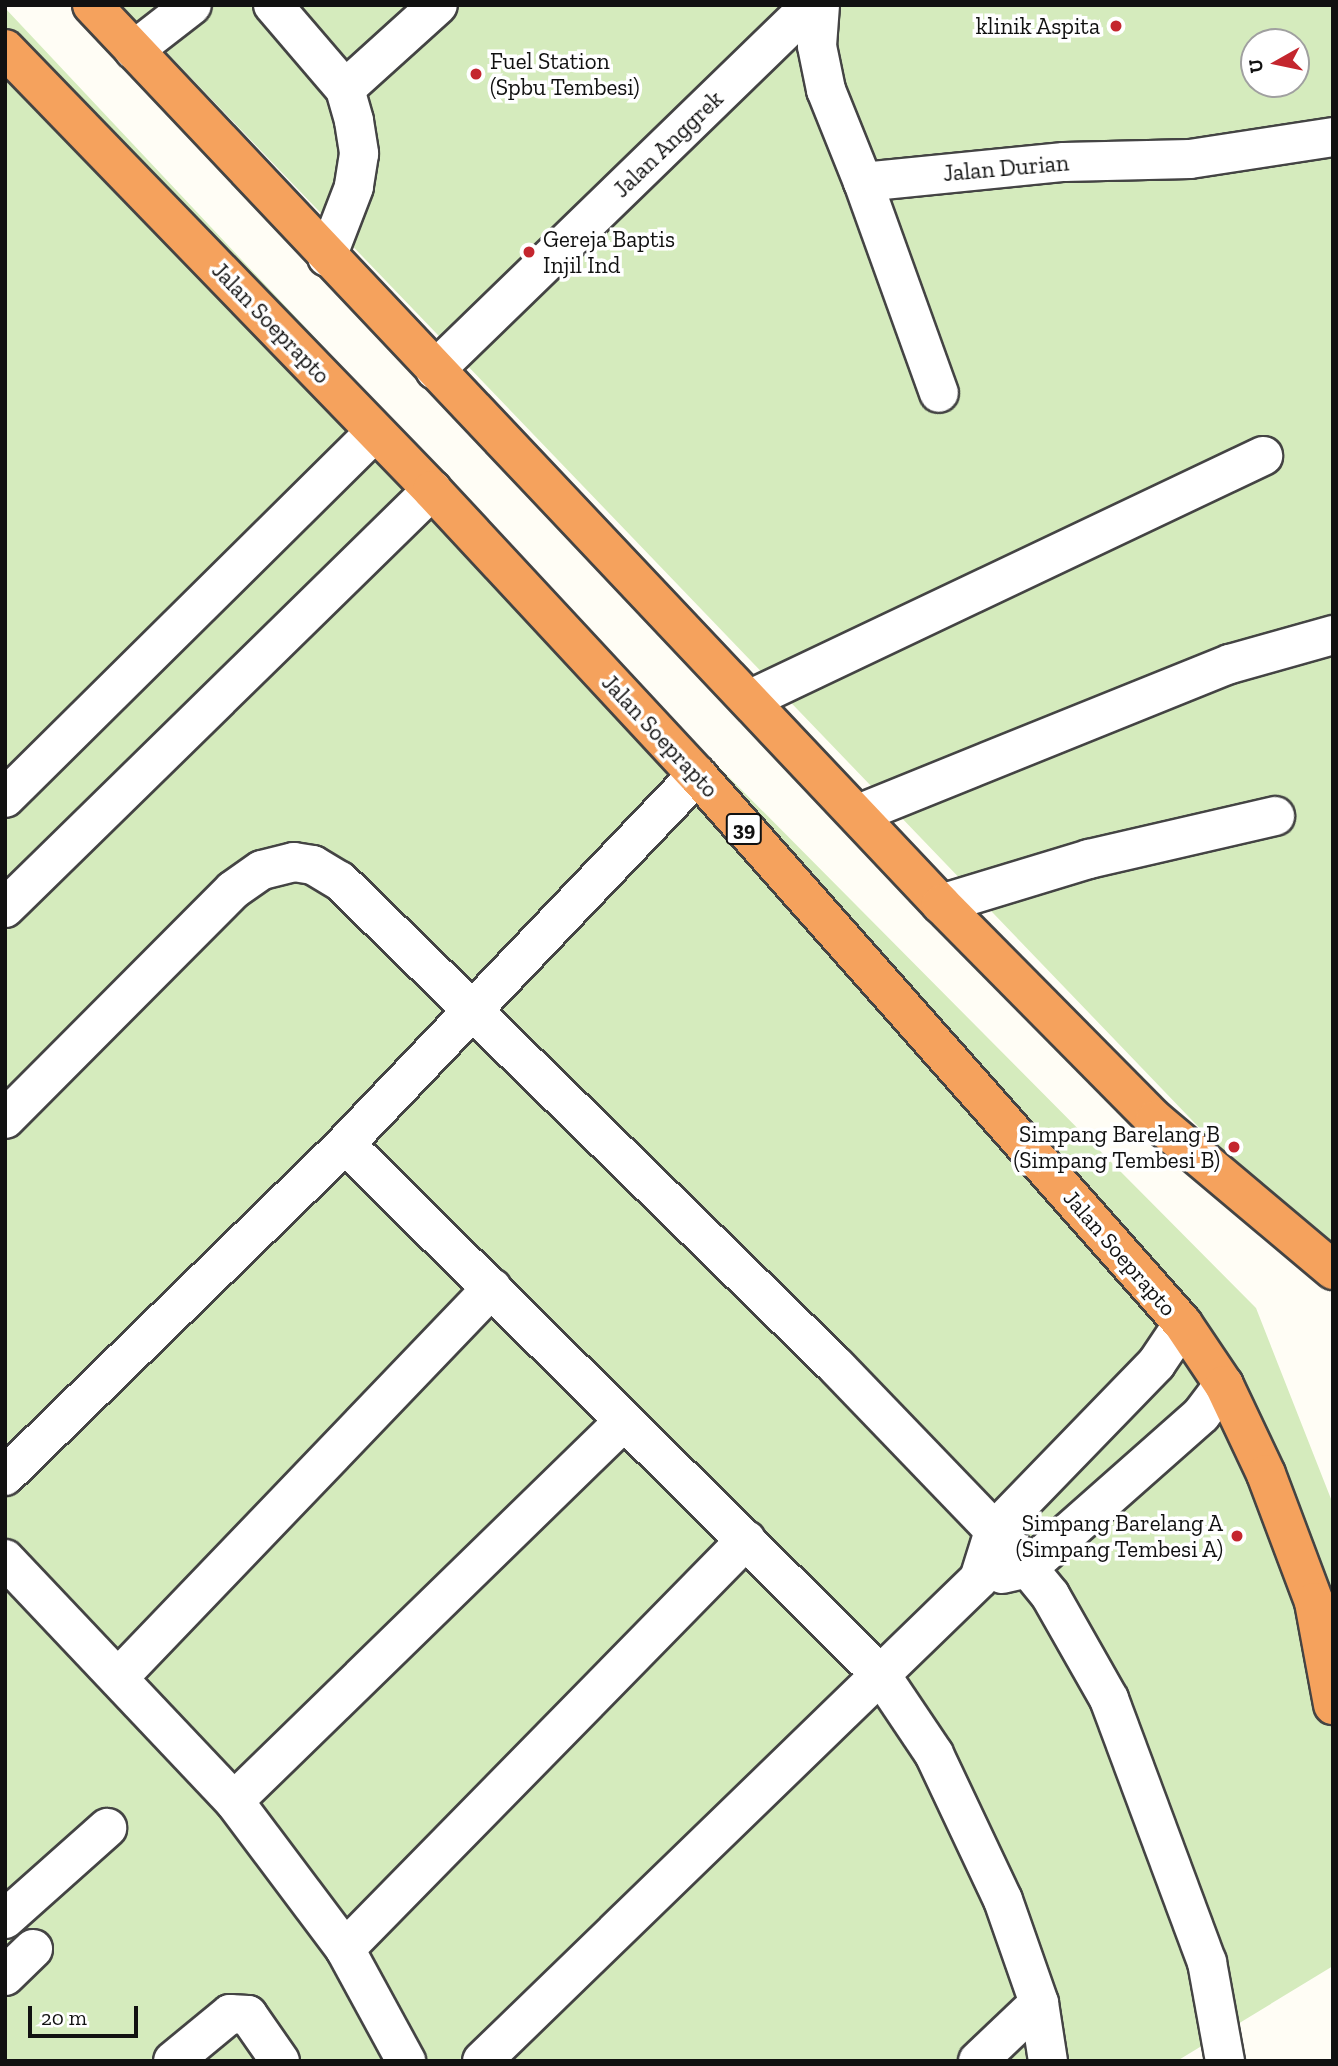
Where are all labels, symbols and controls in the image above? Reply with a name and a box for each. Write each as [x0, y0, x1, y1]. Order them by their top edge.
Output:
place label: klinik Aspita [975, 12, 1100, 40]
marker: klinik Aspita [1106, 16, 1126, 36]
north arrow [1240, 28, 1310, 98]
place label: Fuel Station (Spbu Tembesi) [490, 47, 640, 101]
text: U [1243, 58, 1268, 75]
marker: Fuel Station (Spbu Tembesi) [468, 66, 484, 82]
street label: Jalan Anggrek [607, 85, 729, 203]
street label: Jalan Durian [942, 149, 1070, 187]
place label: Gereja Baptis Injil Ind [543, 225, 675, 279]
marker: Gereja Baptis Injil Ind [521, 244, 537, 260]
street label: Jalan Soeprapto [206, 257, 336, 389]
street label: Jalan Soeprapto [596, 669, 724, 803]
road number: 39 [725, 812, 763, 846]
place label: Simpang Barelang B (Simpang Tembesi B) [1013, 1120, 1220, 1174]
marker: Simpang Barelang B (Simpang Tembesi B) [1226, 1139, 1242, 1155]
street label: Jalan Soeprapto [1058, 1184, 1182, 1322]
place label: Simpang Barelang A (Simpang Tembesi A) [1015, 1509, 1223, 1563]
marker: Simpang Barelang A (Simpang Tembesi A) [1229, 1528, 1245, 1544]
scale bar [32, 1993, 142, 2037]
text: 20 m [41, 2005, 87, 2030]

